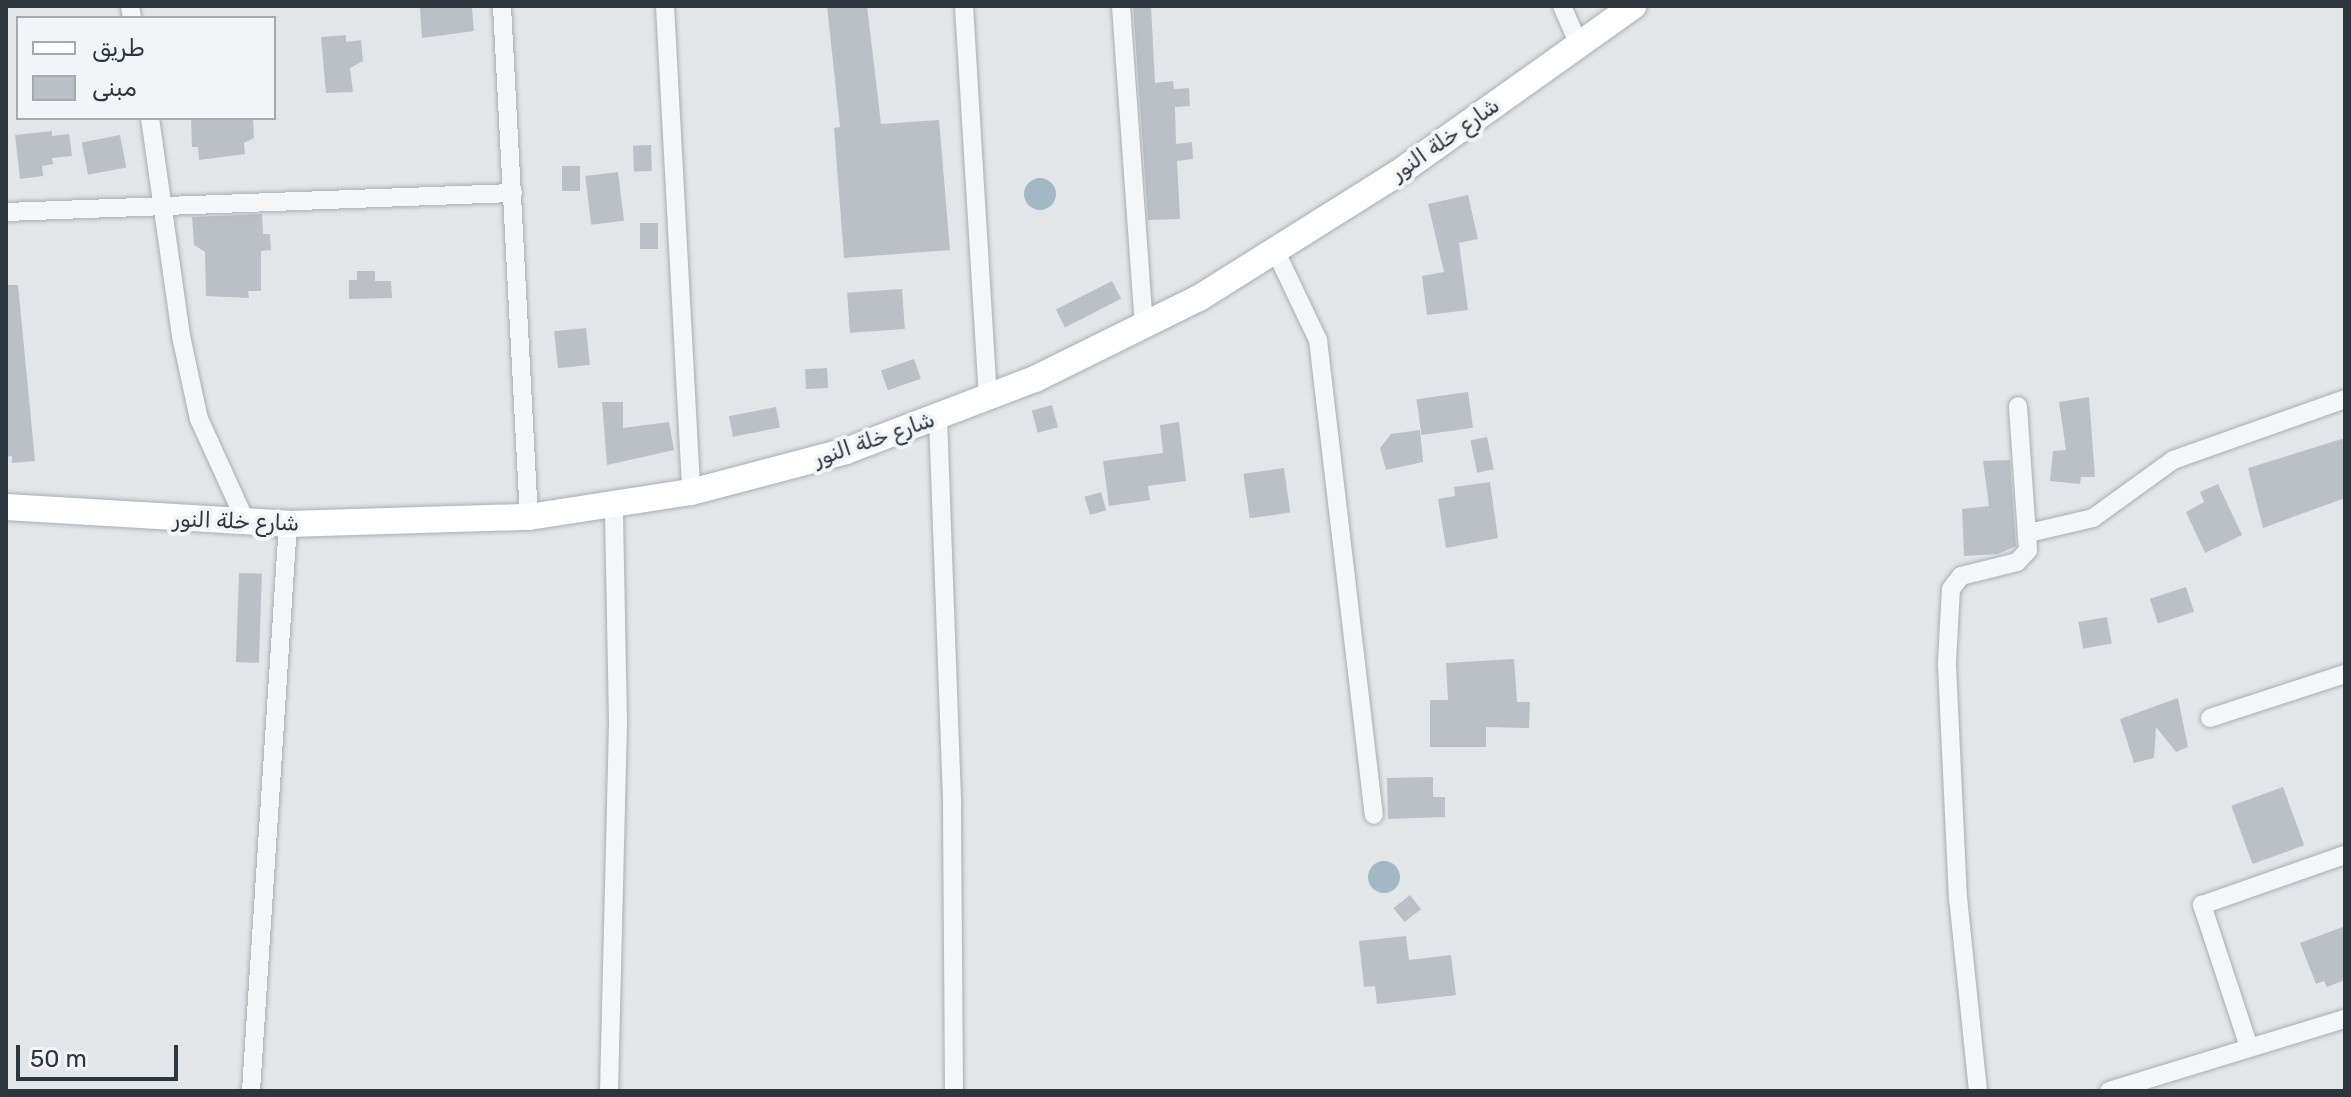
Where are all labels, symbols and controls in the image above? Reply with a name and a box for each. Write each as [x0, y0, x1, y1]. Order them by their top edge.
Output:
legend [16, 16, 276, 120]
text: طريق [92, 34, 145, 62]
text: مبنى [92, 74, 137, 102]
street label: شارع خلة النور [1386, 92, 1504, 186]
street label: شارع خلة النور [810, 406, 938, 472]
street label: شارع خلة النور [172, 506, 300, 536]
scale bar [20, 1029, 182, 1079]
text: 50 m [30, 1045, 87, 1073]

